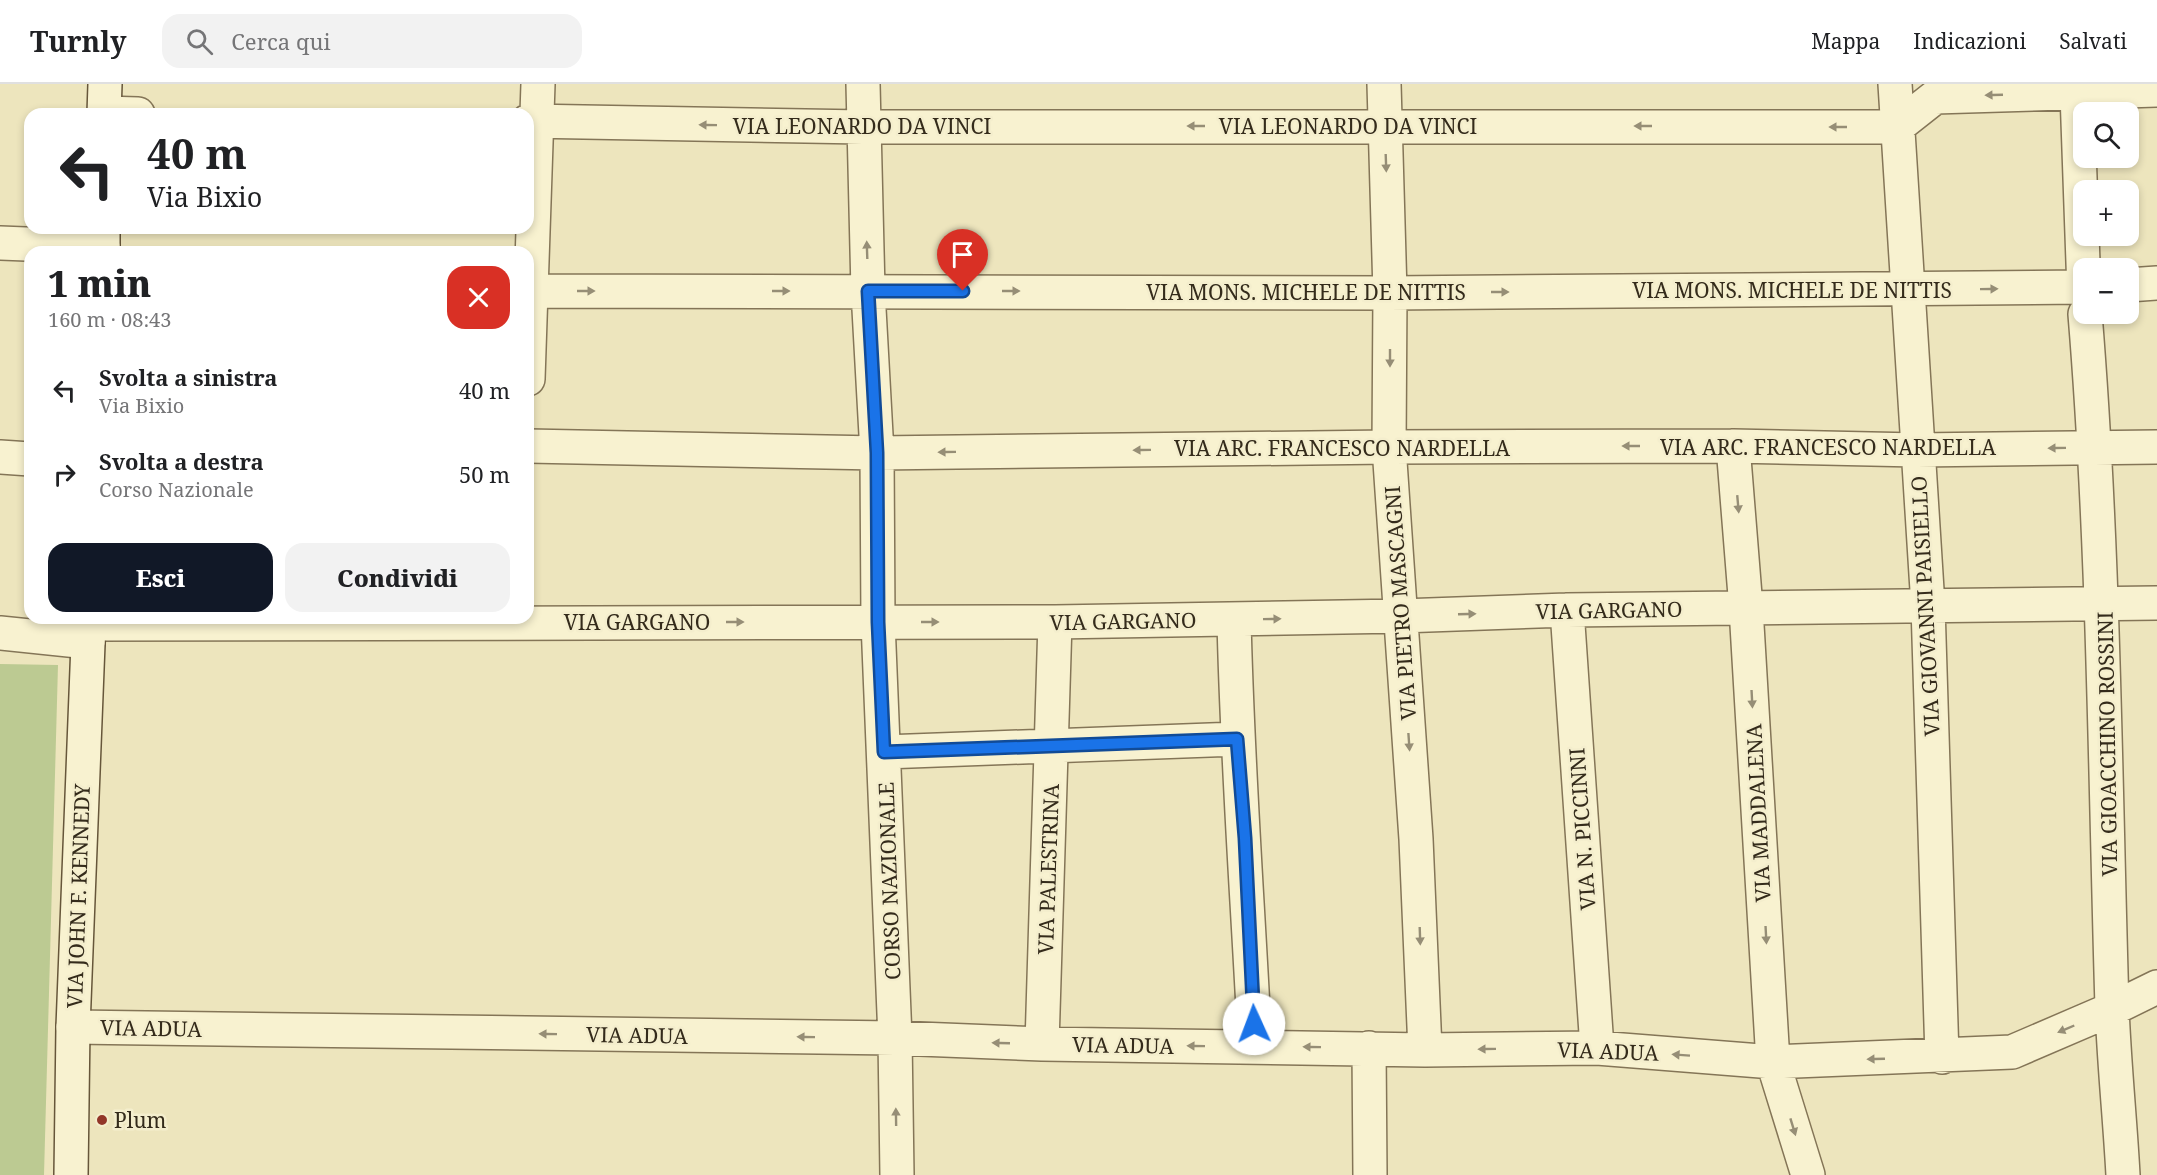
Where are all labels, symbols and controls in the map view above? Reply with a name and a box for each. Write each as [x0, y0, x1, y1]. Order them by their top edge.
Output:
search box [162, 14, 582, 68]
text: Turnly [30, 22, 126, 60]
icon: search [183, 25, 216, 58]
text: Cerca qui [231, 26, 330, 56]
text: Mappa [1811, 27, 1880, 55]
text: Indicazioni [1913, 27, 2026, 55]
text: Salvati [2059, 27, 2127, 55]
one-way arrow [1984, 91, 2003, 100]
map controls [2073, 102, 2139, 324]
button: search [2073, 102, 2139, 168]
street label: VIA LEONARDO DA VINCI [733, 112, 991, 140]
street label: VIA LEONARDO DA VINCI [1219, 112, 1477, 140]
one-way arrow [698, 120, 717, 129]
one-way arrow [1187, 121, 1206, 131]
one-way arrow [1634, 121, 1653, 131]
one-way arrow [1829, 122, 1848, 132]
text: 40 m [147, 124, 247, 181]
icon: left [48, 132, 126, 210]
one-way arrow [1381, 154, 1390, 173]
text: Via Bixio [147, 178, 262, 215]
button: + [2073, 180, 2139, 246]
pin [937, 229, 988, 291]
icon: arrive [946, 238, 979, 271]
one-way arrow [862, 241, 872, 260]
button: − [2073, 258, 2139, 324]
text: 1 min [48, 259, 151, 308]
button: close [447, 266, 510, 329]
street label: VIA MONS. MICHELE DE NITTIS [1632, 276, 1952, 304]
street label: VIA MONS. MICHELE DE NITTIS [1146, 278, 1466, 306]
one-way arrow [1979, 284, 1998, 294]
one-way arrow [577, 286, 596, 296]
one-way arrow [772, 286, 791, 296]
one-way arrow [1001, 286, 1020, 296]
one-way arrow [1490, 287, 1509, 297]
text: 160 m · 08:43 [48, 306, 171, 333]
one-way arrow [1385, 349, 1395, 368]
text: Svolta a sinistra [99, 362, 278, 392]
icon: left [48, 374, 81, 407]
text: 40 m [459, 375, 510, 405]
text: Via Bixio [99, 392, 184, 419]
street label: VIA ARC. FRANCESCO NARDELLA [1660, 433, 1996, 461]
street label: VIA ARC. FRANCESCO NARDELLA [1174, 434, 1510, 462]
one-way arrow [1621, 441, 1640, 451]
one-way arrow [2047, 443, 2066, 453]
one-way arrow [1132, 445, 1151, 454]
text: Svolta a destra [99, 446, 264, 476]
one-way arrow [937, 447, 956, 457]
icon: right [48, 458, 81, 491]
text: 50 m [459, 459, 510, 489]
street label: VIA GIOVANNI PAISIELLO [1904, 475, 1946, 737]
text: Corso Nazionale [99, 476, 254, 503]
street label: VIA PIETRO MASCAGNI [1378, 485, 1422, 721]
one-way arrow [1733, 495, 1742, 514]
button: Esci [48, 543, 273, 612]
button: Condividi [285, 543, 510, 612]
street label: VIA GARGANO [1535, 595, 1683, 625]
street label: VIA GARGANO [1049, 606, 1197, 636]
street label: VIA GARGANO [564, 608, 710, 636]
one-way arrow [1458, 609, 1477, 618]
street label: VIA GIOACCHINO ROSSINI [2091, 611, 2123, 877]
one-way arrow [1263, 614, 1282, 623]
one-way arrow [726, 617, 745, 627]
one-way arrow [921, 617, 940, 627]
one-way arrow [1747, 689, 1756, 708]
street label: VIA MADDALENA [1739, 723, 1777, 903]
one-way arrow [1405, 732, 1414, 751]
street label: VIA N. PICCINNI [1562, 747, 1602, 911]
street label: CORSO NAZIONALE [872, 781, 906, 981]
street label: VIA JOHN F. KENNEDY [60, 782, 96, 1009]
street label: VIA PALESTRINA [1031, 783, 1065, 955]
one-way arrow [1761, 926, 1770, 945]
one-way arrow [1415, 927, 1425, 946]
position arrow [1222, 992, 1286, 1056]
street label: VIA ADUA [100, 1013, 202, 1043]
street label: VIA ADUA [586, 1020, 688, 1050]
one-way arrow [2057, 1025, 2075, 1034]
one-way arrow [539, 1029, 558, 1038]
street label: VIA ADUA [1072, 1030, 1174, 1060]
one-way arrow [797, 1032, 816, 1042]
street label: VIA ADUA [1557, 1035, 1659, 1067]
one-way arrow [992, 1038, 1011, 1047]
one-way arrow [1187, 1041, 1206, 1051]
one-way arrow [1302, 1043, 1321, 1052]
one-way arrow [1477, 1044, 1496, 1054]
one-way arrow [1672, 1050, 1691, 1060]
one-way arrow [1866, 1054, 1885, 1063]
place label: Plum [114, 1106, 167, 1134]
one-way arrow [891, 1107, 901, 1126]
marker: Plum [95, 1113, 109, 1127]
one-way arrow [1789, 1118, 1798, 1136]

